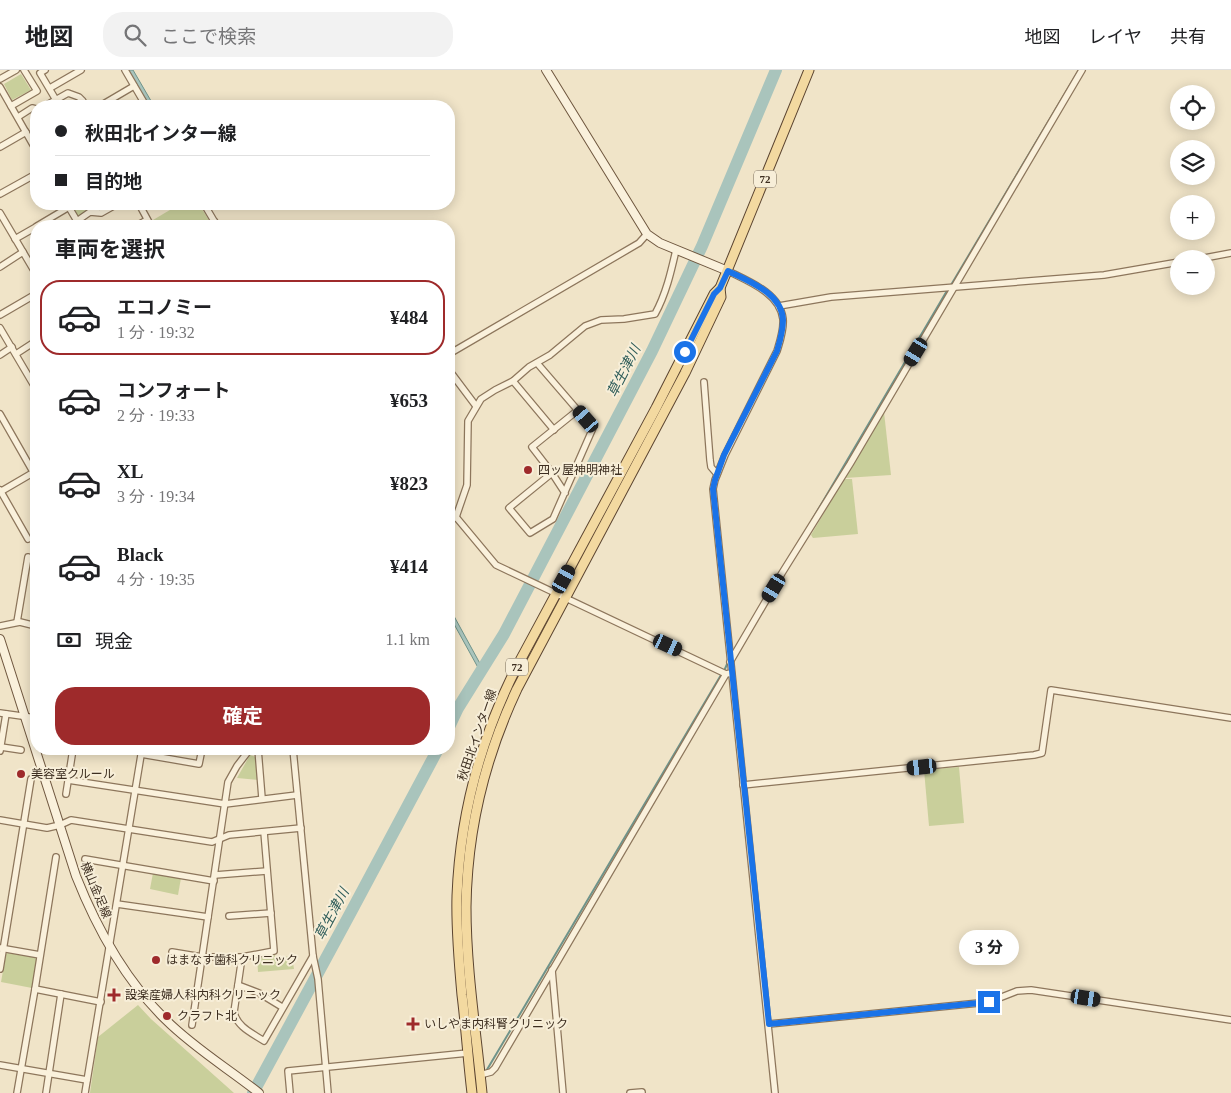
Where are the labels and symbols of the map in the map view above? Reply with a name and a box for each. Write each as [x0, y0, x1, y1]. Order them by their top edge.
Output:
road number: 72 [754, 170, 776, 188]
car [901, 335, 930, 369]
water label: 草生津川 [605, 341, 644, 399]
route start [674, 341, 696, 363]
car [570, 403, 601, 435]
place label: 四ッ屋神明神社 [538, 463, 622, 477]
marker: 四ッ屋神明神社 [522, 464, 534, 476]
car [550, 562, 577, 596]
car [759, 571, 788, 605]
car [651, 632, 684, 658]
road number: 72 [506, 658, 528, 676]
street label: 秋田北インター線 [455, 687, 499, 783]
car [906, 758, 937, 776]
place label: 美容室クルール [31, 767, 115, 781]
marker: 美容室クルール [15, 768, 27, 780]
street label: 横山金足線 [78, 860, 114, 920]
water label: 草生津川 [312, 884, 353, 942]
callout: 3 分 [959, 930, 1019, 964]
place label: はまなす歯科クリニック [166, 953, 298, 967]
marker: はまなす歯科クリニック [150, 954, 162, 966]
marker: 設楽産婦人科内科クリニック [107, 988, 121, 1002]
place label: 設楽産婦人科内科クリニック [125, 988, 281, 1002]
car [1070, 988, 1101, 1008]
route end [978, 991, 1000, 1013]
place label: クラフト北 [177, 1009, 237, 1023]
marker: クラフト北 [161, 1010, 173, 1022]
marker: いしやま内科腎クリニック [406, 1017, 420, 1031]
place label: いしやま内科腎クリニック [424, 1017, 568, 1031]

